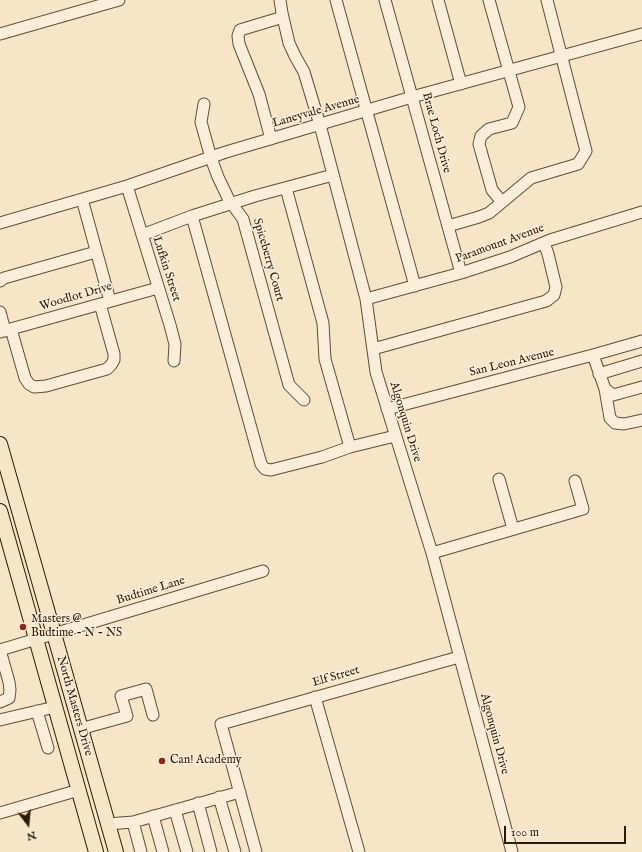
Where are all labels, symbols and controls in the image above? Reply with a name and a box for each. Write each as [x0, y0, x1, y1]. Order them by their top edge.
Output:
street label: Brae Loch Drive [418, 91, 454, 175]
street label: Laneyvale Avenue [271, 93, 361, 131]
street label: Spiceberry Court [249, 217, 287, 303]
street label: Paramount Avenue [454, 221, 546, 267]
street label: Lufkin Street [149, 235, 183, 303]
street label: Woodlot Drive [38, 280, 114, 314]
street label: San Leon Avenue [468, 346, 556, 380]
street label: Algonquin Drive [386, 380, 424, 464]
street label: Budtime Lane [115, 574, 187, 608]
place label: Masters @ Budtime - N - NS [31, 613, 122, 641]
marker: Masters @ Budtime - N - NS [18, 622, 28, 632]
street label: North Masters Drive [53, 654, 95, 758]
street label: Elf Street [311, 663, 361, 691]
street label: Algonquin Drive [476, 692, 512, 776]
place label: Can! Academy [170, 754, 241, 768]
marker: Can! Academy [157, 756, 167, 766]
north arrow [8, 804, 48, 844]
scale bar [506, 818, 628, 844]
text: 100 m [511, 825, 539, 840]
text: N [25, 827, 38, 844]

